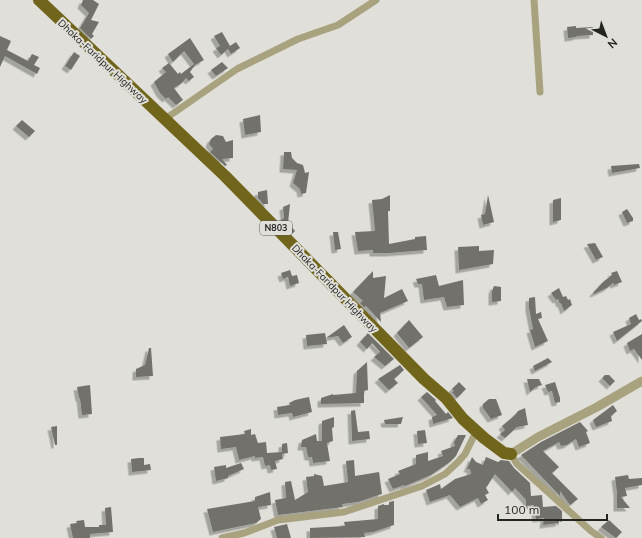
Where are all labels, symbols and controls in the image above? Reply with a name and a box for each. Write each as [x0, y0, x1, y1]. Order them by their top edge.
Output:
street label: Dhaka-Faridpur Highway [55, 16, 151, 107]
north arrow [586, 16, 626, 56]
text: N [605, 35, 620, 51]
road number: N803 [260, 221, 292, 235]
street label: Dhaka-Faridpur Highway [289, 241, 381, 336]
scale bar [498, 496, 607, 522]
text: 100 m [504, 502, 539, 517]

